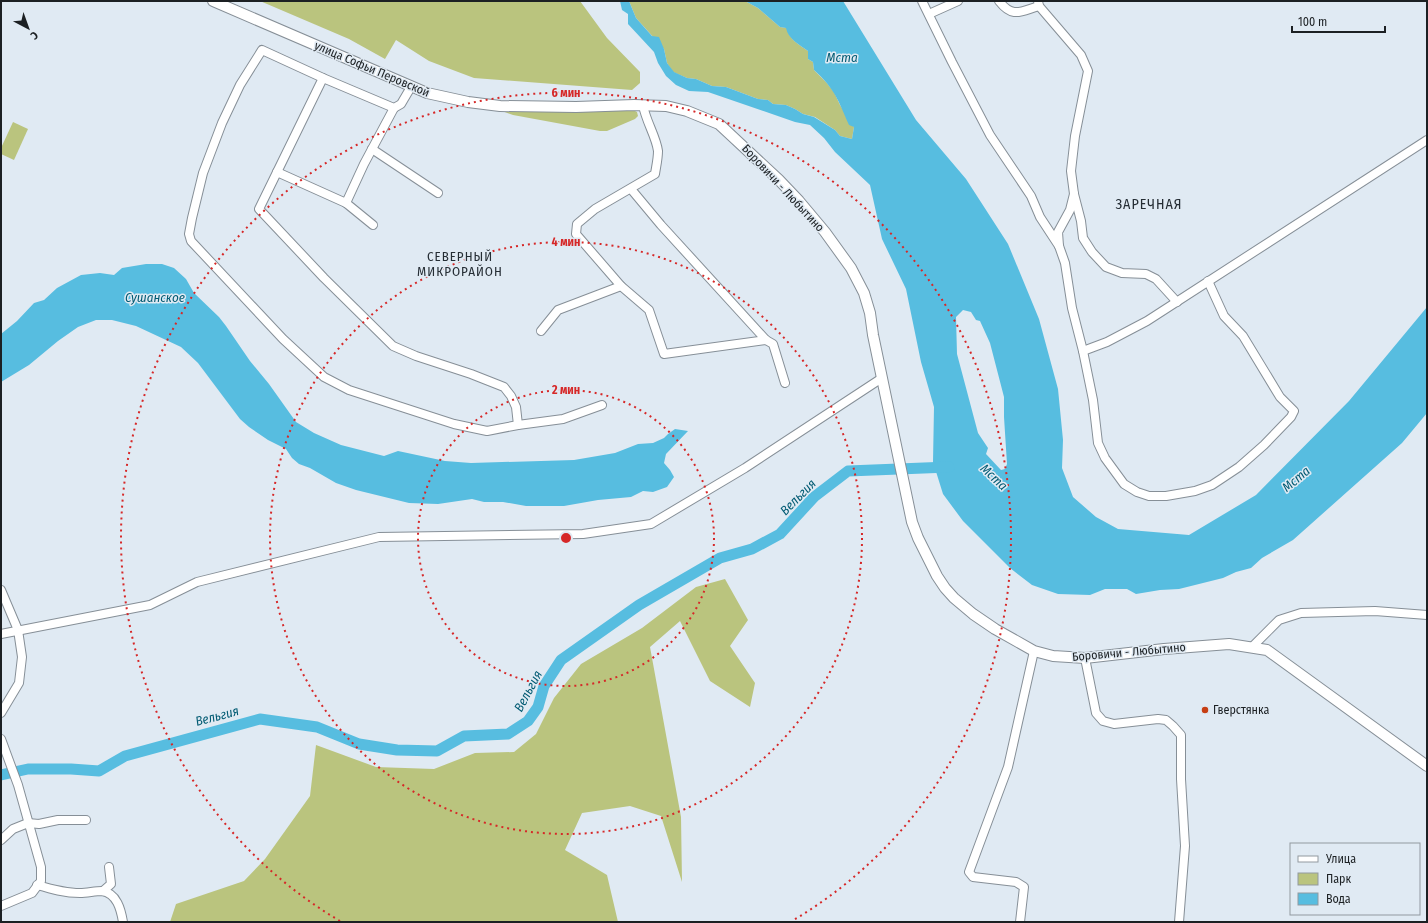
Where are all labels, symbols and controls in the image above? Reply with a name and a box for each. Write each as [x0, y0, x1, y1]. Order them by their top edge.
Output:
north arrow [8, 8, 48, 48]
scale bar [1292, 8, 1385, 34]
text: 100 m [1298, 15, 1327, 29]
text: С [28, 28, 41, 42]
street label: улица Софьи Перовской [312, 38, 432, 100]
water label: Мста [826, 50, 858, 65]
text: 6 мин [552, 86, 580, 100]
street label: Боровичи - Любытино [739, 142, 827, 234]
district label: ЗАРЕЧНАЯ [1115, 196, 1183, 213]
text: 4 мин [552, 235, 580, 249]
district label: СЕВЕРНЫЙ МИКРОРАЙОН [417, 249, 503, 279]
water label: Сушанское [125, 290, 185, 305]
text: 2 мин [551, 383, 580, 397]
water label: Мста [977, 461, 1011, 493]
water label: Мста [1279, 463, 1313, 495]
water label: Вельгия [777, 476, 819, 518]
centre of rings [559, 531, 573, 545]
street label: Боровичи - Любытино [1072, 640, 1186, 664]
water label: Вельгия [511, 668, 545, 714]
water label: Вельгия [194, 703, 240, 729]
place label: Гверстянка [1213, 703, 1269, 717]
marker: Гверстянка [1200, 705, 1210, 715]
legend [1290, 843, 1420, 915]
text: Улица [1325, 852, 1356, 866]
text: Парк [1326, 872, 1352, 886]
text: Вода [1326, 892, 1351, 906]

